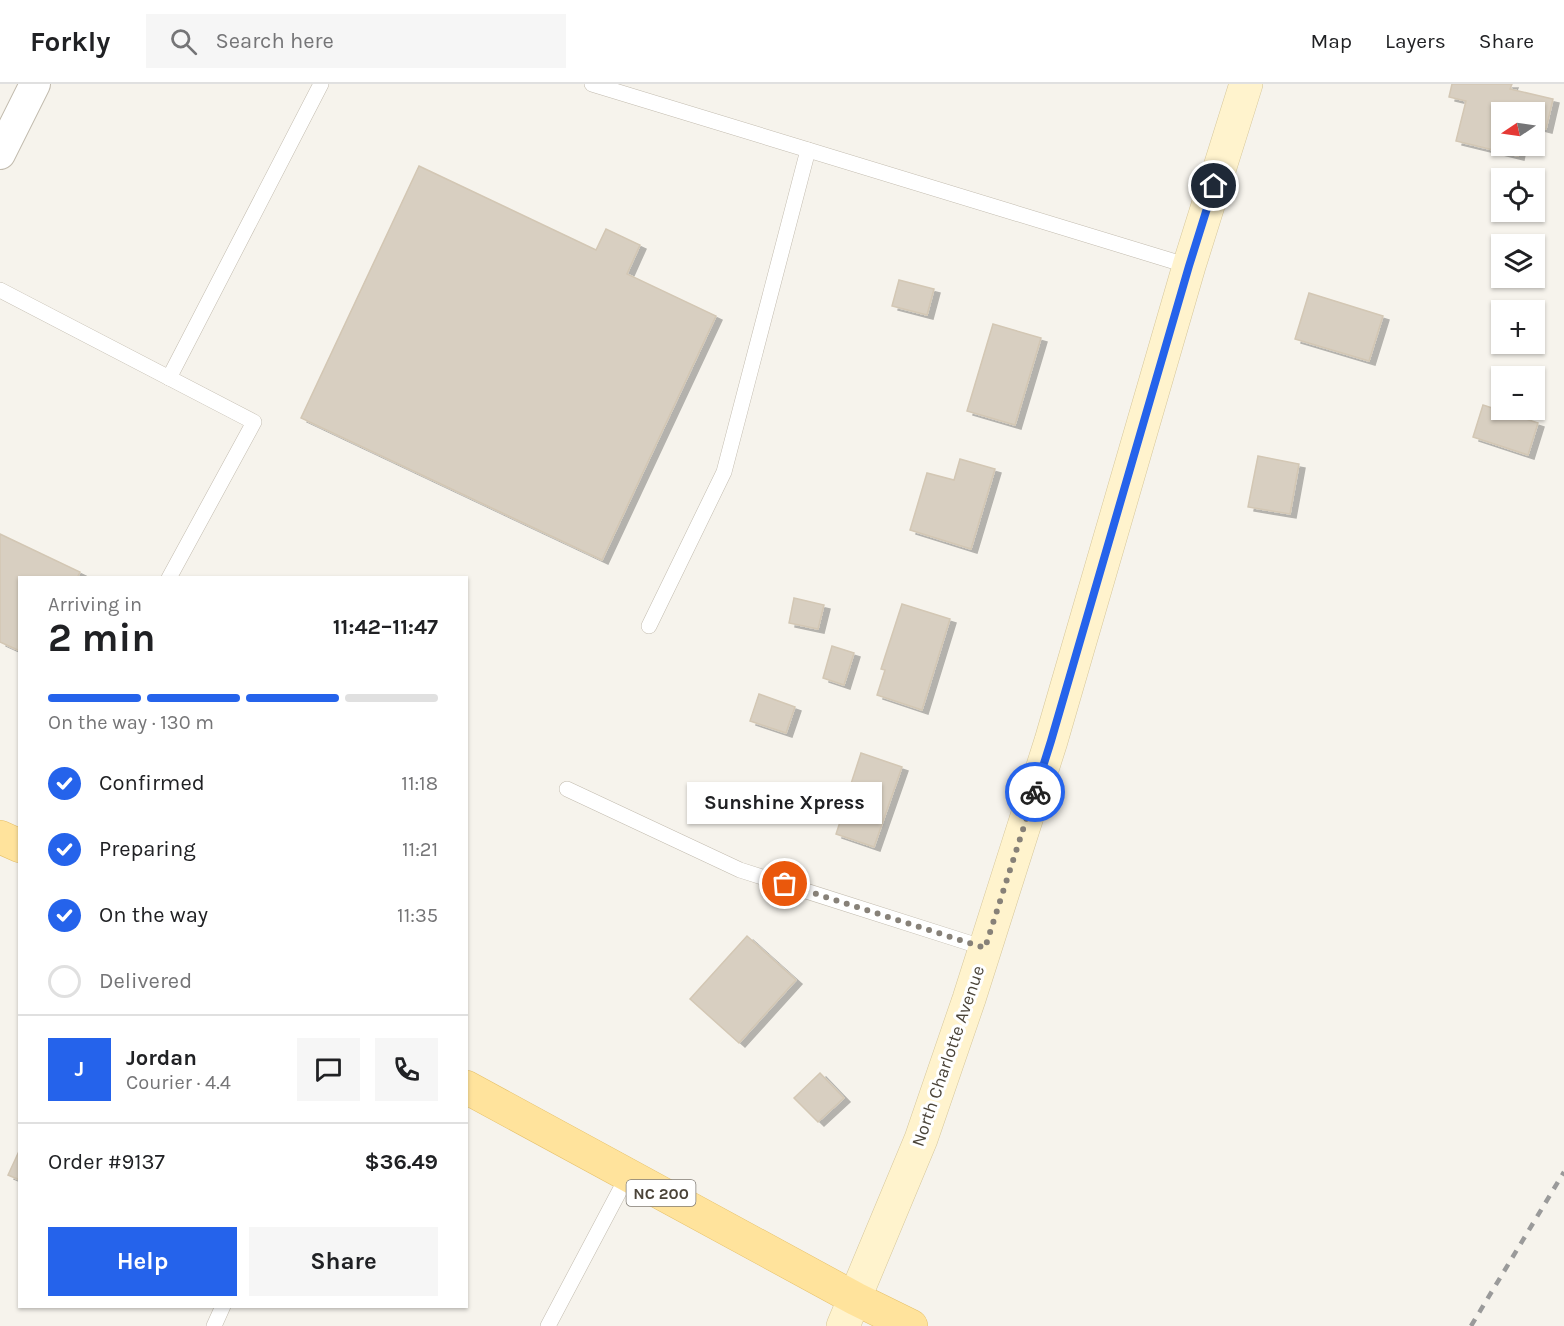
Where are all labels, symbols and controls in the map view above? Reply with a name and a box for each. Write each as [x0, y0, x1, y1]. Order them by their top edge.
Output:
search box [146, 14, 566, 68]
text: Forkly [30, 25, 110, 58]
icon: search [167, 25, 200, 58]
text: Search here [215, 28, 334, 54]
text: Map [1310, 29, 1352, 53]
text: Layers [1385, 29, 1446, 53]
text: Share [1479, 29, 1534, 53]
north arrow [1491, 102, 1545, 156]
map controls [1491, 102, 1545, 420]
pin [1188, 160, 1239, 211]
button: locate [1491, 168, 1545, 222]
icon: home [1197, 169, 1230, 202]
button: layers [1491, 234, 1545, 288]
button: + [1491, 300, 1545, 354]
button: − [1491, 366, 1545, 420]
text: Arriving in [48, 593, 142, 616]
text: 11:42–11:47 [333, 614, 438, 640]
text: 2 min [48, 615, 156, 661]
text: On the way · 130 m [48, 711, 214, 734]
courier [1005, 762, 1065, 822]
icon: check [48, 767, 81, 800]
text: Confirmed [99, 770, 205, 796]
text: 11:18 [401, 772, 438, 795]
icon: bike [1019, 776, 1052, 809]
callout: Sunshine Xpress [688, 782, 882, 824]
text: Sunshine Xpress [704, 791, 865, 814]
icon: check [48, 833, 81, 866]
text: Preparing [99, 836, 196, 862]
text: 11:21 [402, 838, 438, 861]
pin [759, 858, 810, 909]
icon: bag [768, 867, 801, 900]
icon: check [48, 899, 81, 932]
text: On the way [99, 902, 208, 928]
text: 11:35 [397, 904, 438, 927]
street label: North Charlotte Avenue [907, 963, 989, 1149]
text: Delivered [99, 968, 192, 994]
button: chat [297, 1038, 360, 1101]
button: phone [375, 1038, 438, 1101]
text: Jordan [126, 1045, 197, 1071]
text: J [75, 1056, 84, 1082]
text: Courier · 4.4 [126, 1071, 231, 1094]
text: Order #9137 [48, 1149, 165, 1175]
text: $36.49 [365, 1149, 438, 1175]
road number: NC 200 [626, 1180, 696, 1206]
button: Help [48, 1227, 237, 1296]
button: Share [249, 1227, 438, 1296]

